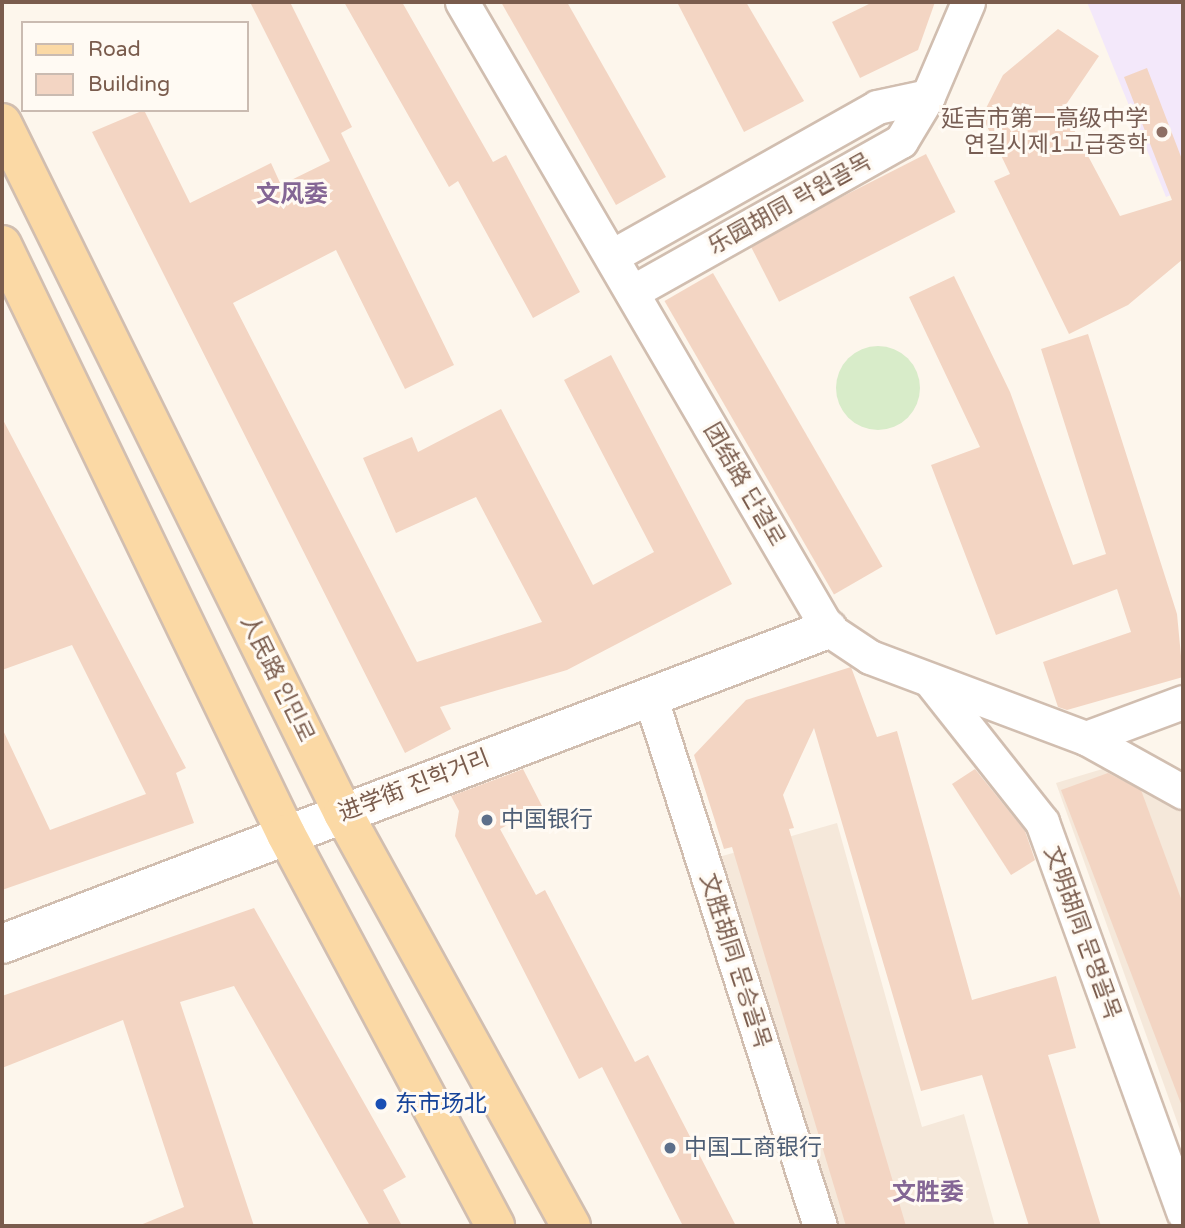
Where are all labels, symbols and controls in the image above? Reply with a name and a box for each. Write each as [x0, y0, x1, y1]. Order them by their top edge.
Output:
legend [21, 21, 248, 112]
text: Road [88, 37, 141, 62]
text: Building [88, 72, 170, 97]
place label: 延吉市第一高级中学 연길시제1고급중학 [941, 105, 1148, 159]
marker: 延吉市第一高级中学 연길시제1고급중학 [1154, 124, 1170, 140]
street label: 乐园胡同 락원골목 [703, 148, 877, 260]
district label: 文风委 [256, 181, 328, 209]
street label: 团结路 단결로 [697, 418, 791, 552]
street label: 人民路 인민로 [234, 611, 320, 747]
street label: 进学街 진학거리 [335, 745, 493, 827]
place label: 中国银行 [501, 806, 593, 834]
marker: 中国银行 [479, 812, 495, 828]
street label: 文明胡同 문명골목 [1038, 842, 1126, 1024]
street label: 文胜胡同 문승골목 [694, 870, 776, 1052]
place label: 东市场北 [395, 1090, 487, 1118]
marker: 东市场北 [373, 1096, 389, 1112]
place label: 中国工商银行 [684, 1134, 822, 1162]
marker: 中国工商银行 [662, 1140, 678, 1156]
district label: 文胜委 [892, 1179, 964, 1207]

